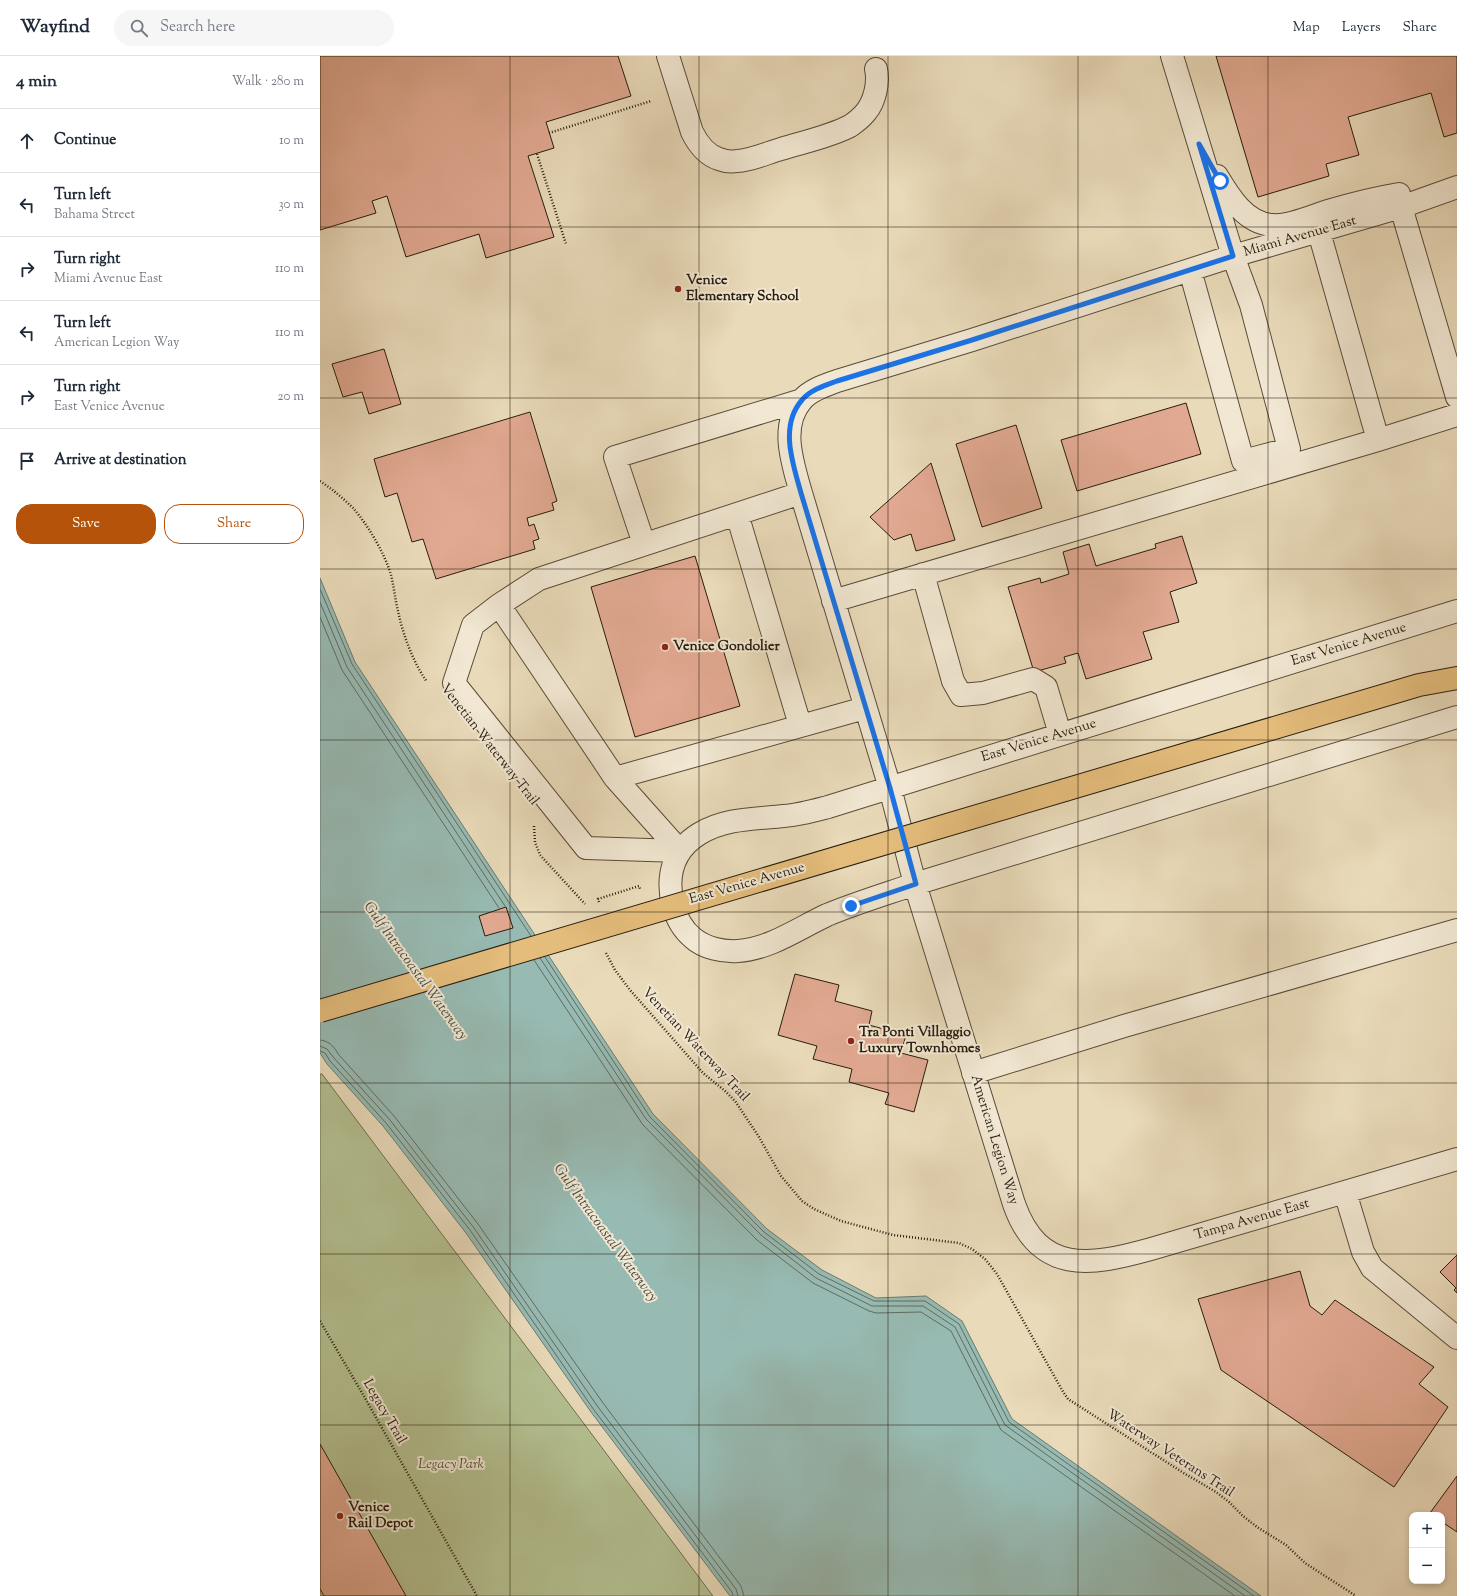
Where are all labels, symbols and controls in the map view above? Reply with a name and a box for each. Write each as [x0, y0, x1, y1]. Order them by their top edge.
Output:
search box [114, 10, 394, 46]
text: Wayfind [20, 14, 90, 41]
icon: search [128, 17, 150, 39]
text: Search here [160, 17, 235, 38]
text: Map [1293, 18, 1320, 38]
text: Layers [1342, 18, 1380, 38]
text: Share [1402, 18, 1437, 38]
text: 4 min [16, 70, 57, 94]
text: Walk · 280 m [232, 73, 304, 91]
icon: ahead [16, 130, 38, 152]
text: Continue [54, 130, 116, 151]
text: 10 m [279, 132, 304, 150]
route start [1211, 172, 1229, 190]
text: Turn left [54, 185, 111, 206]
icon: left [16, 194, 38, 216]
text: 30 m [278, 196, 304, 214]
text: Bahama Street [54, 206, 135, 224]
street label: Miami Avenue East [1241, 211, 1359, 263]
text: Turn right [54, 249, 120, 270]
icon: right [16, 258, 38, 280]
text: 110 m [275, 260, 304, 278]
text: Miami Avenue East [54, 270, 162, 288]
place label: Venice Elementary School [686, 271, 799, 307]
marker: Venice Elementary School [673, 284, 683, 294]
text: Turn left [54, 313, 111, 334]
icon: left [16, 322, 38, 344]
text: 110 m [275, 324, 304, 342]
text: American Legion Way [54, 334, 179, 352]
text: Turn right [54, 377, 120, 398]
icon: right [16, 386, 38, 408]
text: 20 m [278, 388, 304, 406]
text: East Venice Avenue [54, 398, 165, 416]
icon: arrive [16, 450, 38, 472]
text: Arrive at destination [54, 450, 187, 471]
button: Save [16, 504, 156, 544]
button: Share [164, 504, 304, 544]
street label: East Venice Avenue [1289, 618, 1409, 672]
place label: Venice Gondolier [673, 637, 780, 657]
marker: Venice Gondolier [660, 642, 670, 652]
street label: Venetian Waterway Trail [435, 680, 543, 810]
street label: East Venice Avenue [979, 714, 1099, 768]
street label: East Venice Avenue [687, 858, 807, 910]
route end [842, 897, 860, 915]
water label: Gulf Intracoastal Waterway [358, 898, 472, 1044]
street label: Venetian Waterway Trail [637, 983, 754, 1107]
place label: Tra Ponti Villaggio Luxury Townhomes [859, 1023, 981, 1059]
marker: Tra Ponti Villaggio Luxury Townhomes [846, 1036, 856, 1046]
street label: American Legion Way [965, 1072, 1023, 1208]
water label: Gulf Intracoastal Waterway [548, 1160, 662, 1306]
street label: Tampa Avenue East [1192, 1194, 1312, 1246]
street label: Legacy Trail [357, 1376, 411, 1448]
street label: Waterway Veterans Trail [1102, 1405, 1238, 1503]
park label: Legacy Park [418, 1455, 485, 1475]
place label: Venice Rail Depot [348, 1498, 413, 1534]
marker: Venice Rail Depot [335, 1511, 345, 1521]
map controls [1409, 1512, 1445, 1584]
button: + [1409, 1512, 1445, 1548]
button: − [1409, 1548, 1445, 1584]

